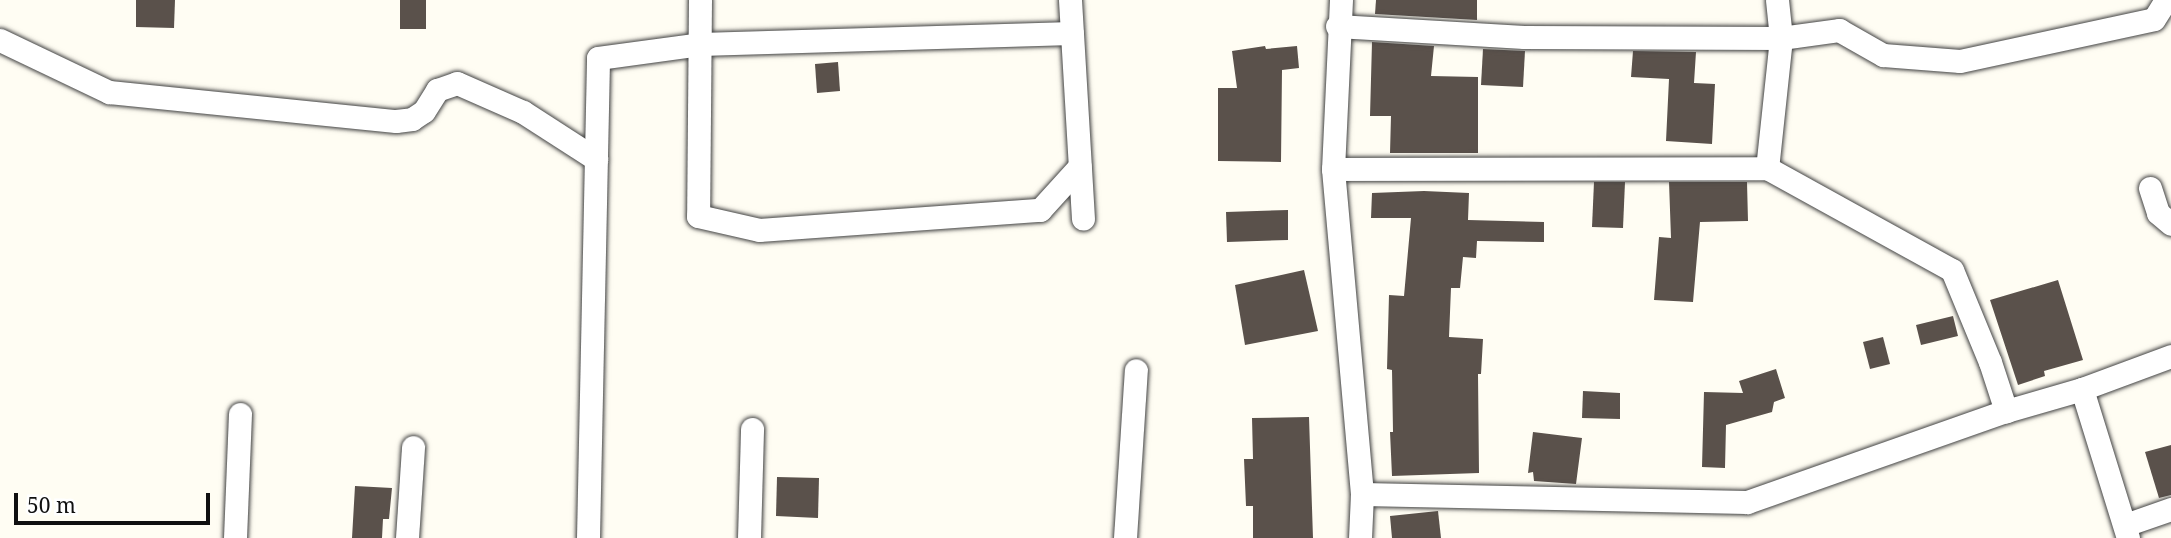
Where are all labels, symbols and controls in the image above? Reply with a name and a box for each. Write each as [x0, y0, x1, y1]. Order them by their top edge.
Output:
scale bar [18, 478, 214, 522]
text: 50 m [27, 491, 76, 519]

